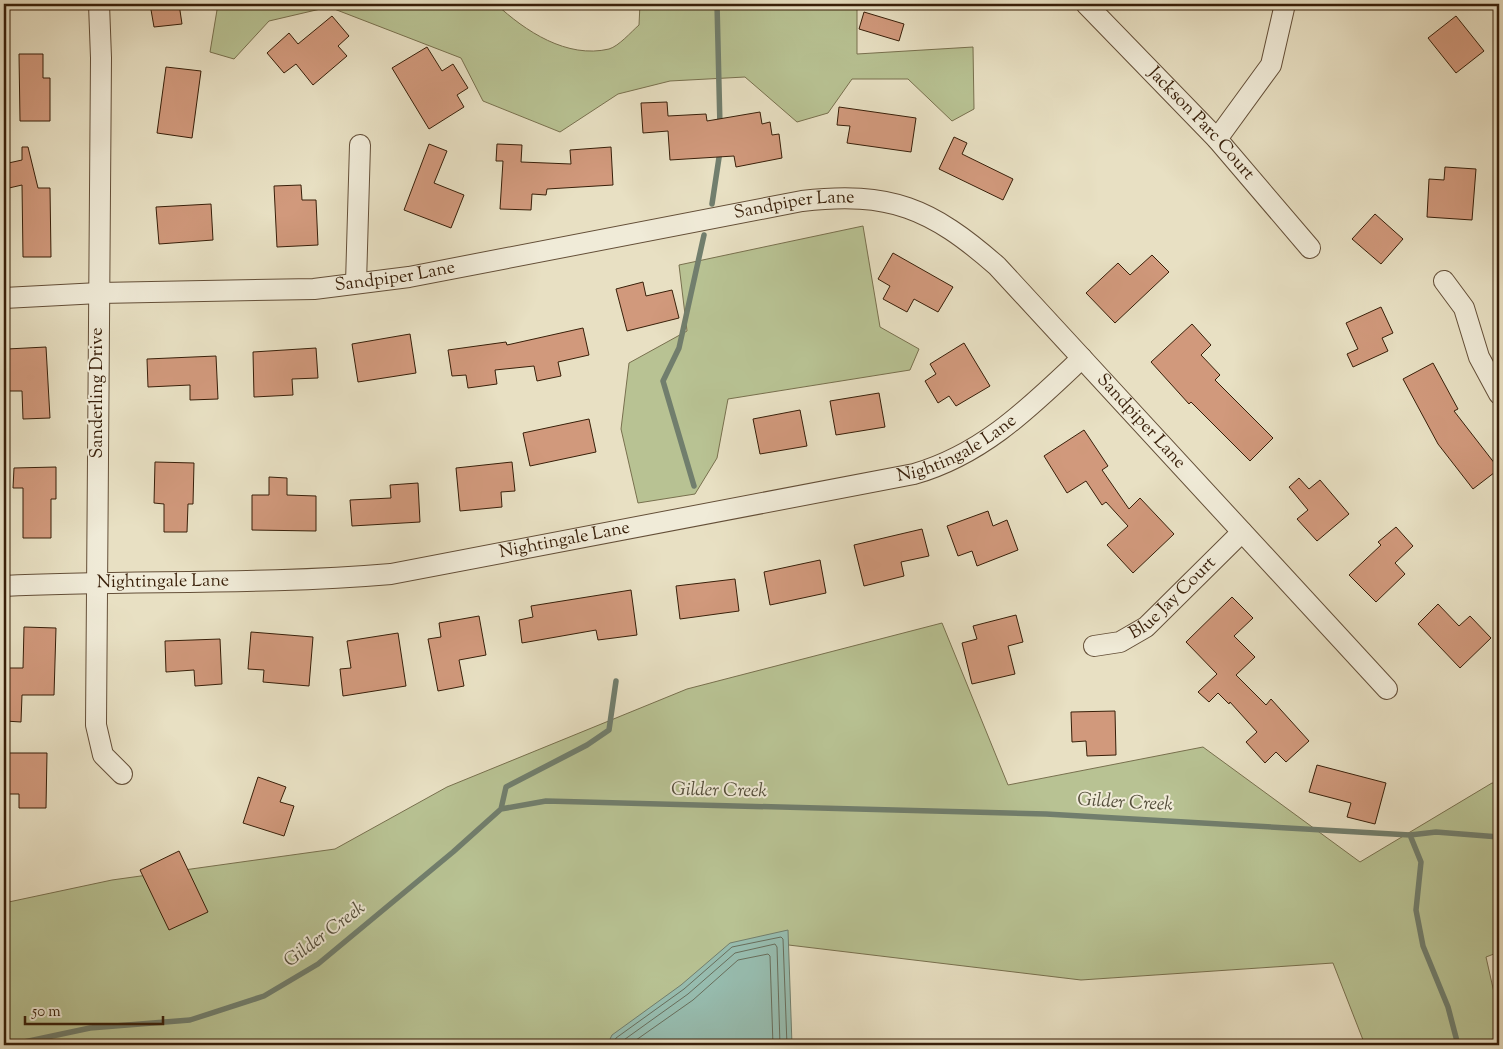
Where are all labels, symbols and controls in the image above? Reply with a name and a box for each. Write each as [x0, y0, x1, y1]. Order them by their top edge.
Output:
street label: Jackson Parc Court [1141, 61, 1260, 186]
street label: Sandpiper Lane [732, 185, 855, 227]
street label: Sandpiper Lane [333, 255, 457, 299]
street label: Sanderling Drive [85, 327, 111, 459]
street label: Sandpiper Lane [1090, 368, 1191, 475]
street label: Nightingale Lane [895, 409, 1023, 490]
street label: Nightingale Lane [497, 516, 632, 566]
street label: Blue Jay Court [1125, 551, 1222, 647]
street label: Nightingale Lane [97, 568, 229, 596]
water label: Gilder Creek [671, 777, 768, 805]
water label: Gilder Creek [1076, 787, 1174, 819]
water label: Gilder Creek [279, 895, 372, 975]
scale bar [25, 994, 162, 1026]
text: 50 m [31, 1002, 61, 1023]

